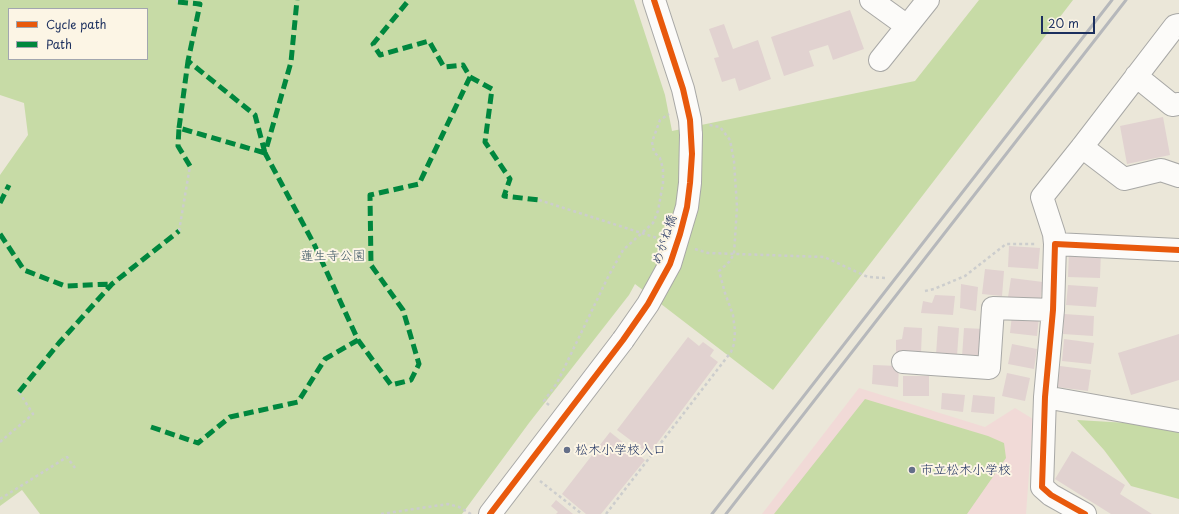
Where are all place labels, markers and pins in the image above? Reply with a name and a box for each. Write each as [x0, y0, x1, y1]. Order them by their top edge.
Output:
place label: 松木小学校入口 [575, 442, 666, 458]
marker: 松木小学校入口 [562, 445, 572, 455]
place label: 市立松木小学校 [920, 462, 1011, 478]
marker: 市立松木小学校 [907, 465, 917, 475]

